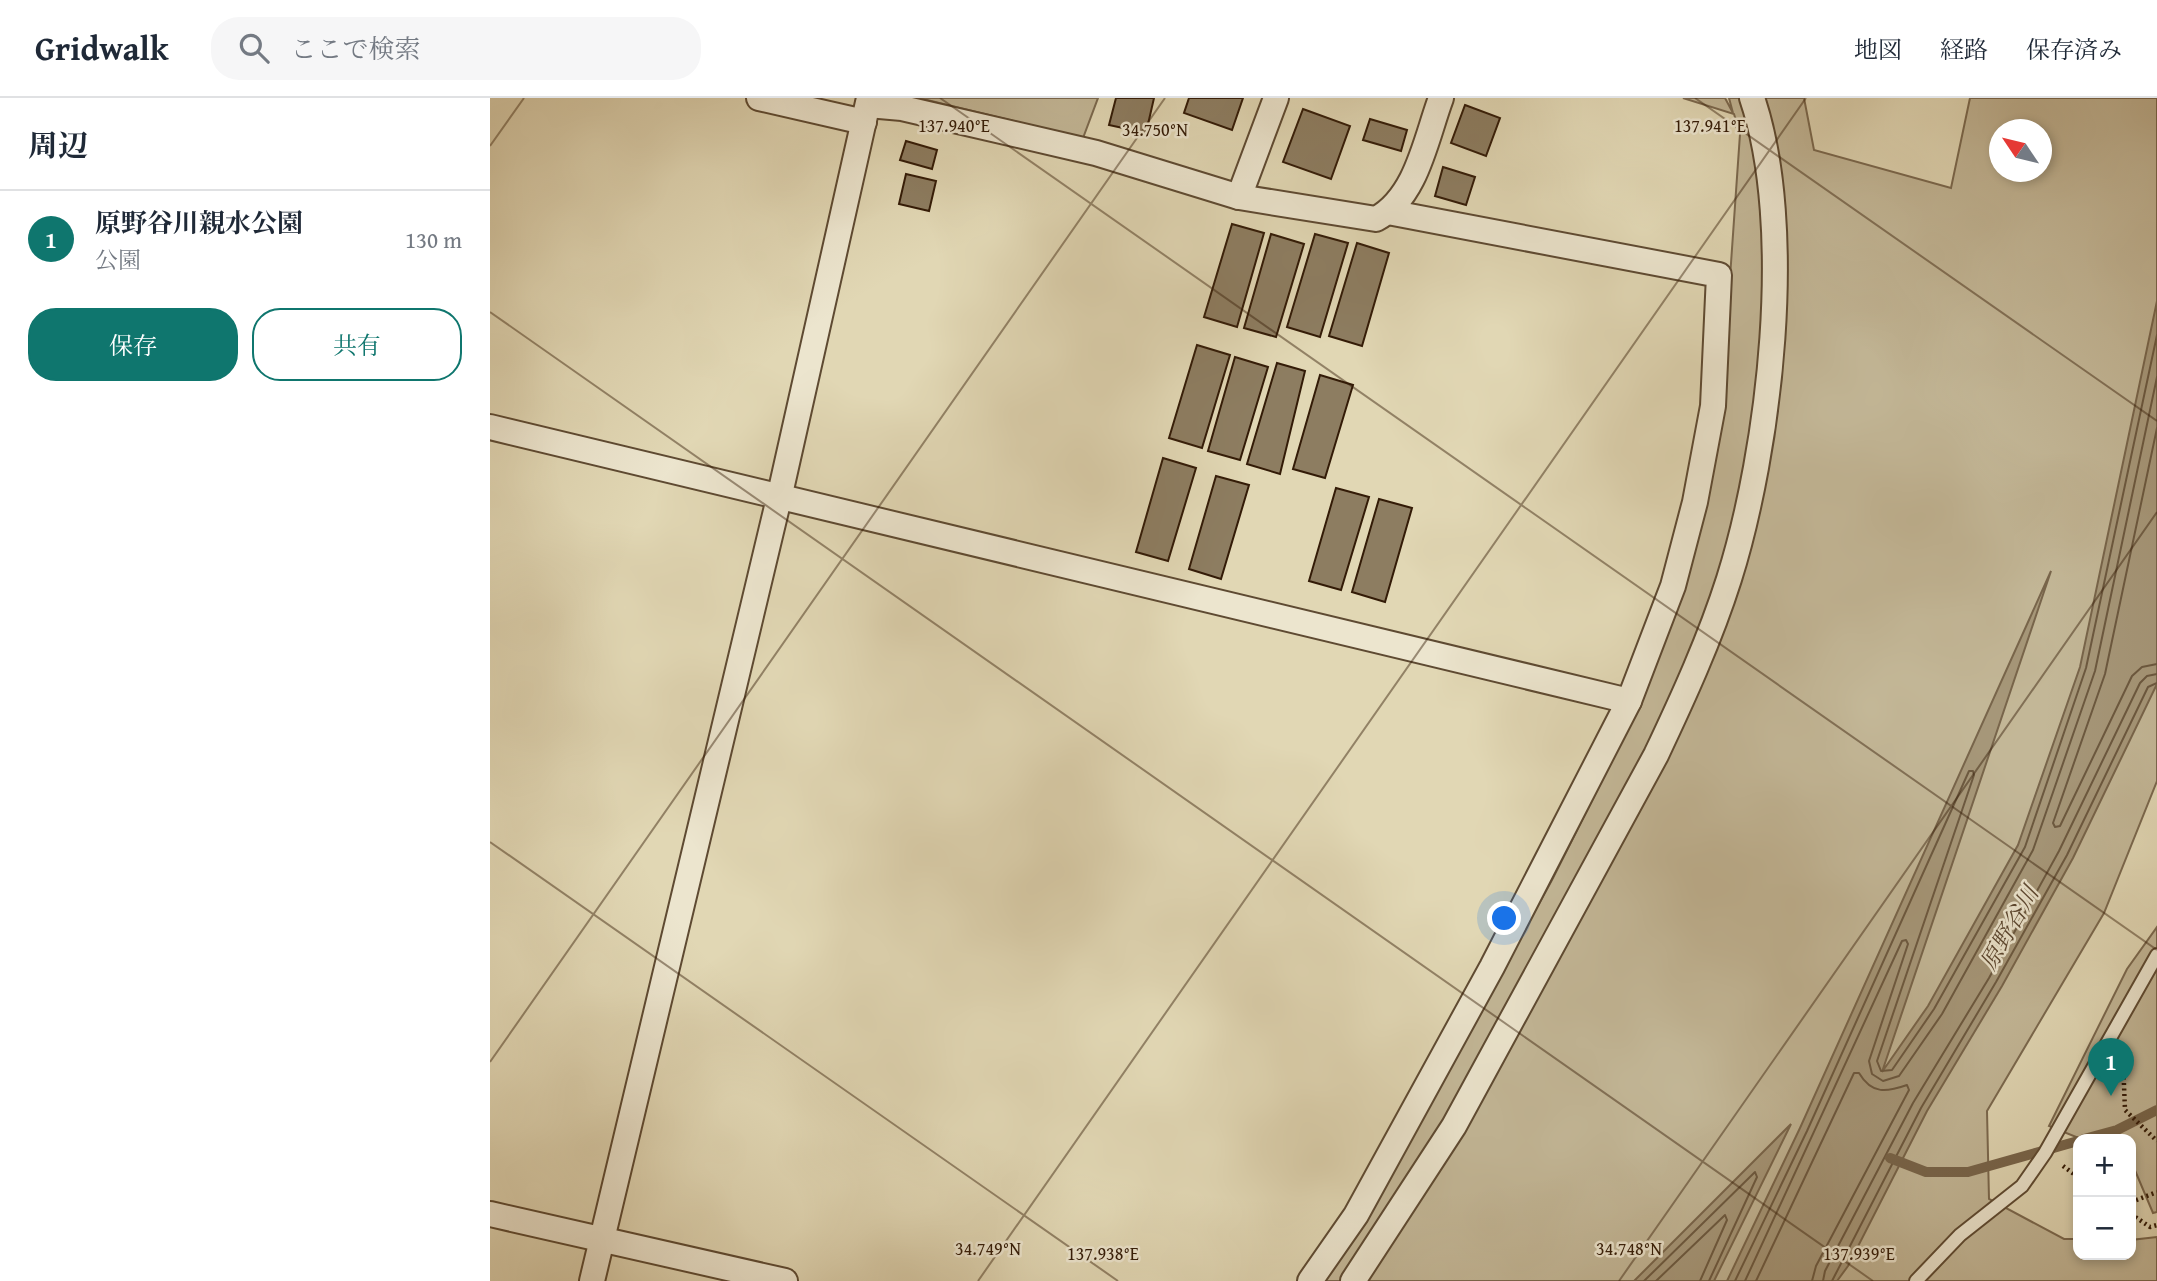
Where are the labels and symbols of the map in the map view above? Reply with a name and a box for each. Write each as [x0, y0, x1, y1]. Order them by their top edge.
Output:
text: 137.940°E [918, 112, 990, 139]
text: 137.941°E [1674, 112, 1746, 139]
text: 34.750°N [1122, 116, 1188, 143]
north arrow [1989, 119, 2052, 182]
water label: 原野谷川 [1971, 877, 2047, 976]
your location [1487, 901, 1521, 935]
pin: 1 [2088, 1038, 2134, 1096]
text: 34.749°N [955, 1235, 1021, 1262]
text: 34.748°N [1596, 1235, 1662, 1262]
text: 137.938°E [1067, 1240, 1139, 1267]
text: 137.939°E [1823, 1240, 1895, 1267]

